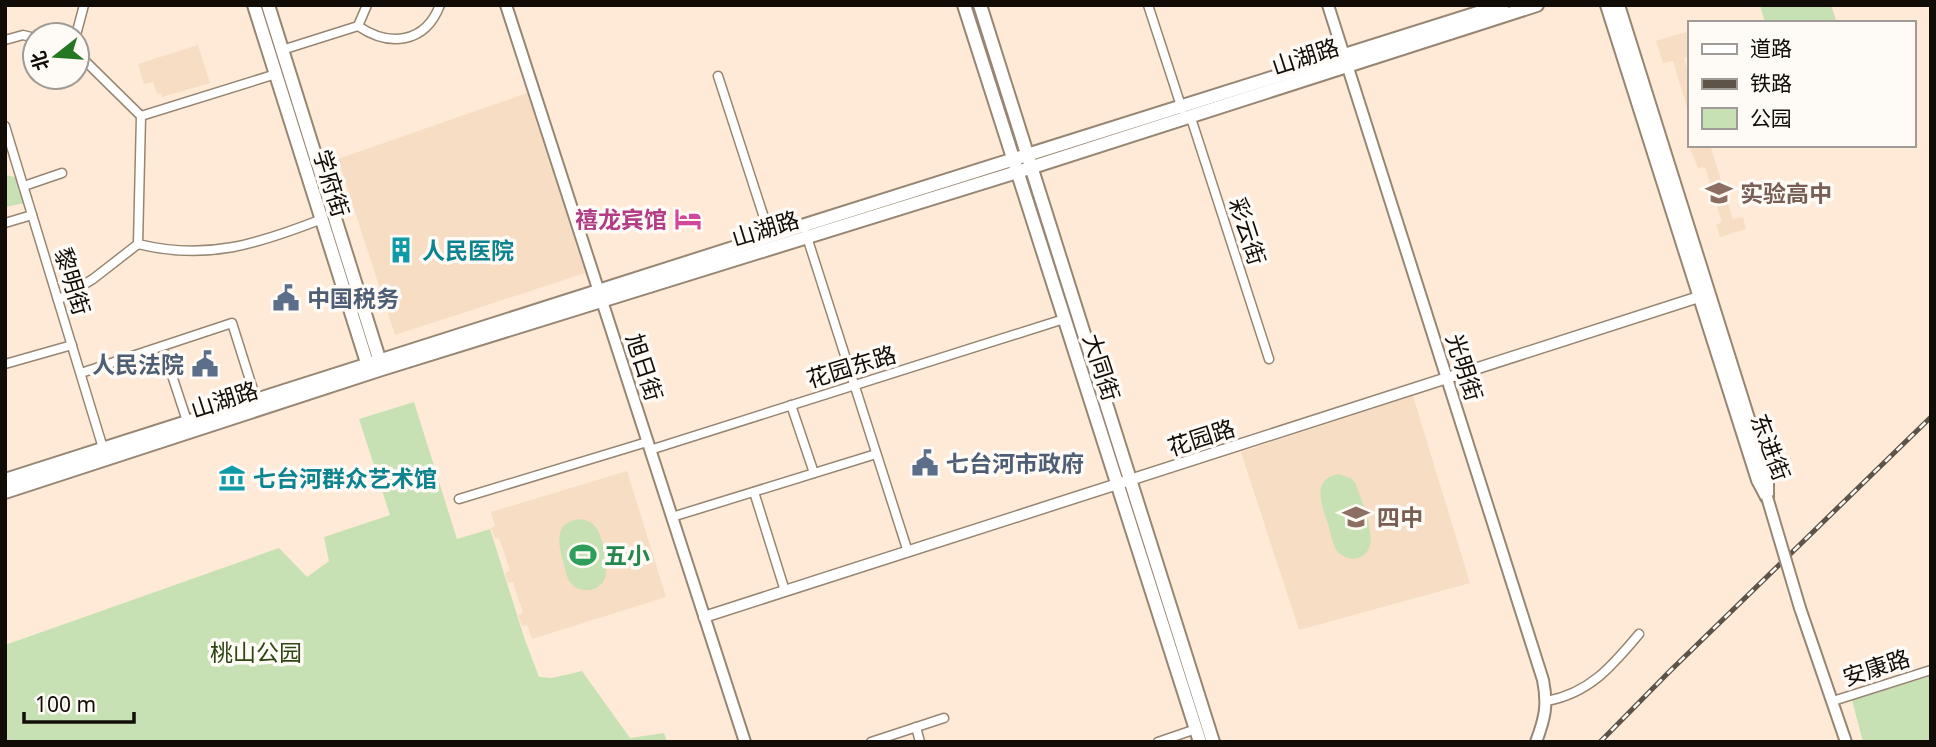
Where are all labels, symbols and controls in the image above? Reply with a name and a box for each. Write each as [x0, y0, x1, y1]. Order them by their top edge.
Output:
north arrow [21, 21, 91, 91]
legend [1688, 21, 1915, 147]
street label: 山湖路 [1267, 30, 1343, 82]
text: 道路 [1750, 34, 1792, 62]
text: 北 [25, 48, 55, 74]
text: 铁路 [1750, 69, 1792, 97]
text: 公园 [1750, 104, 1792, 132]
street label: 学府街 [307, 145, 357, 221]
place label: 实验高中 [1740, 177, 1832, 209]
school or university icon: 实验高中 [1704, 178, 1734, 208]
street label: 彩云街 [1222, 193, 1274, 269]
place label: 禧龙宾馆 [575, 203, 667, 235]
street label: 山湖路 [727, 203, 803, 253]
hotel icon: 禧龙宾馆 [673, 204, 703, 234]
place label: 人民医院 [422, 234, 514, 266]
building icon: 人民医院 [386, 235, 416, 265]
street label: 黎明街 [48, 243, 98, 319]
place label: 中国税务 [307, 282, 399, 314]
public building icon: 中国税务 [271, 283, 301, 313]
street label: 旭日街 [619, 329, 671, 405]
street label: 大同街 [1076, 329, 1128, 405]
street label: 光明街 [1439, 329, 1491, 405]
street label: 花园东路 [802, 337, 900, 395]
place label: 人民法院 [92, 348, 184, 380]
public building icon: 人民法院 [190, 349, 220, 379]
street label: 山湖路 [186, 373, 262, 425]
street label: 东进街 [1744, 409, 1798, 485]
street label: 花园路 [1163, 411, 1239, 463]
place label: 七台河市政府 [946, 447, 1084, 479]
public building icon: 七台河市政府 [910, 448, 940, 478]
place label: 七台河群众艺术馆 [253, 462, 437, 494]
museum icon: 七台河群众艺术馆 [217, 463, 247, 493]
place label: 四中 [1377, 501, 1423, 533]
school or university icon: 四中 [1341, 502, 1371, 532]
place label: 五小 [604, 539, 650, 571]
sports icon: 五小 [568, 540, 598, 570]
park label: 桃山公园 [210, 636, 302, 668]
street label: 安康路 [1838, 641, 1914, 693]
scale bar [24, 680, 135, 724]
text: 100 m [35, 690, 96, 718]

